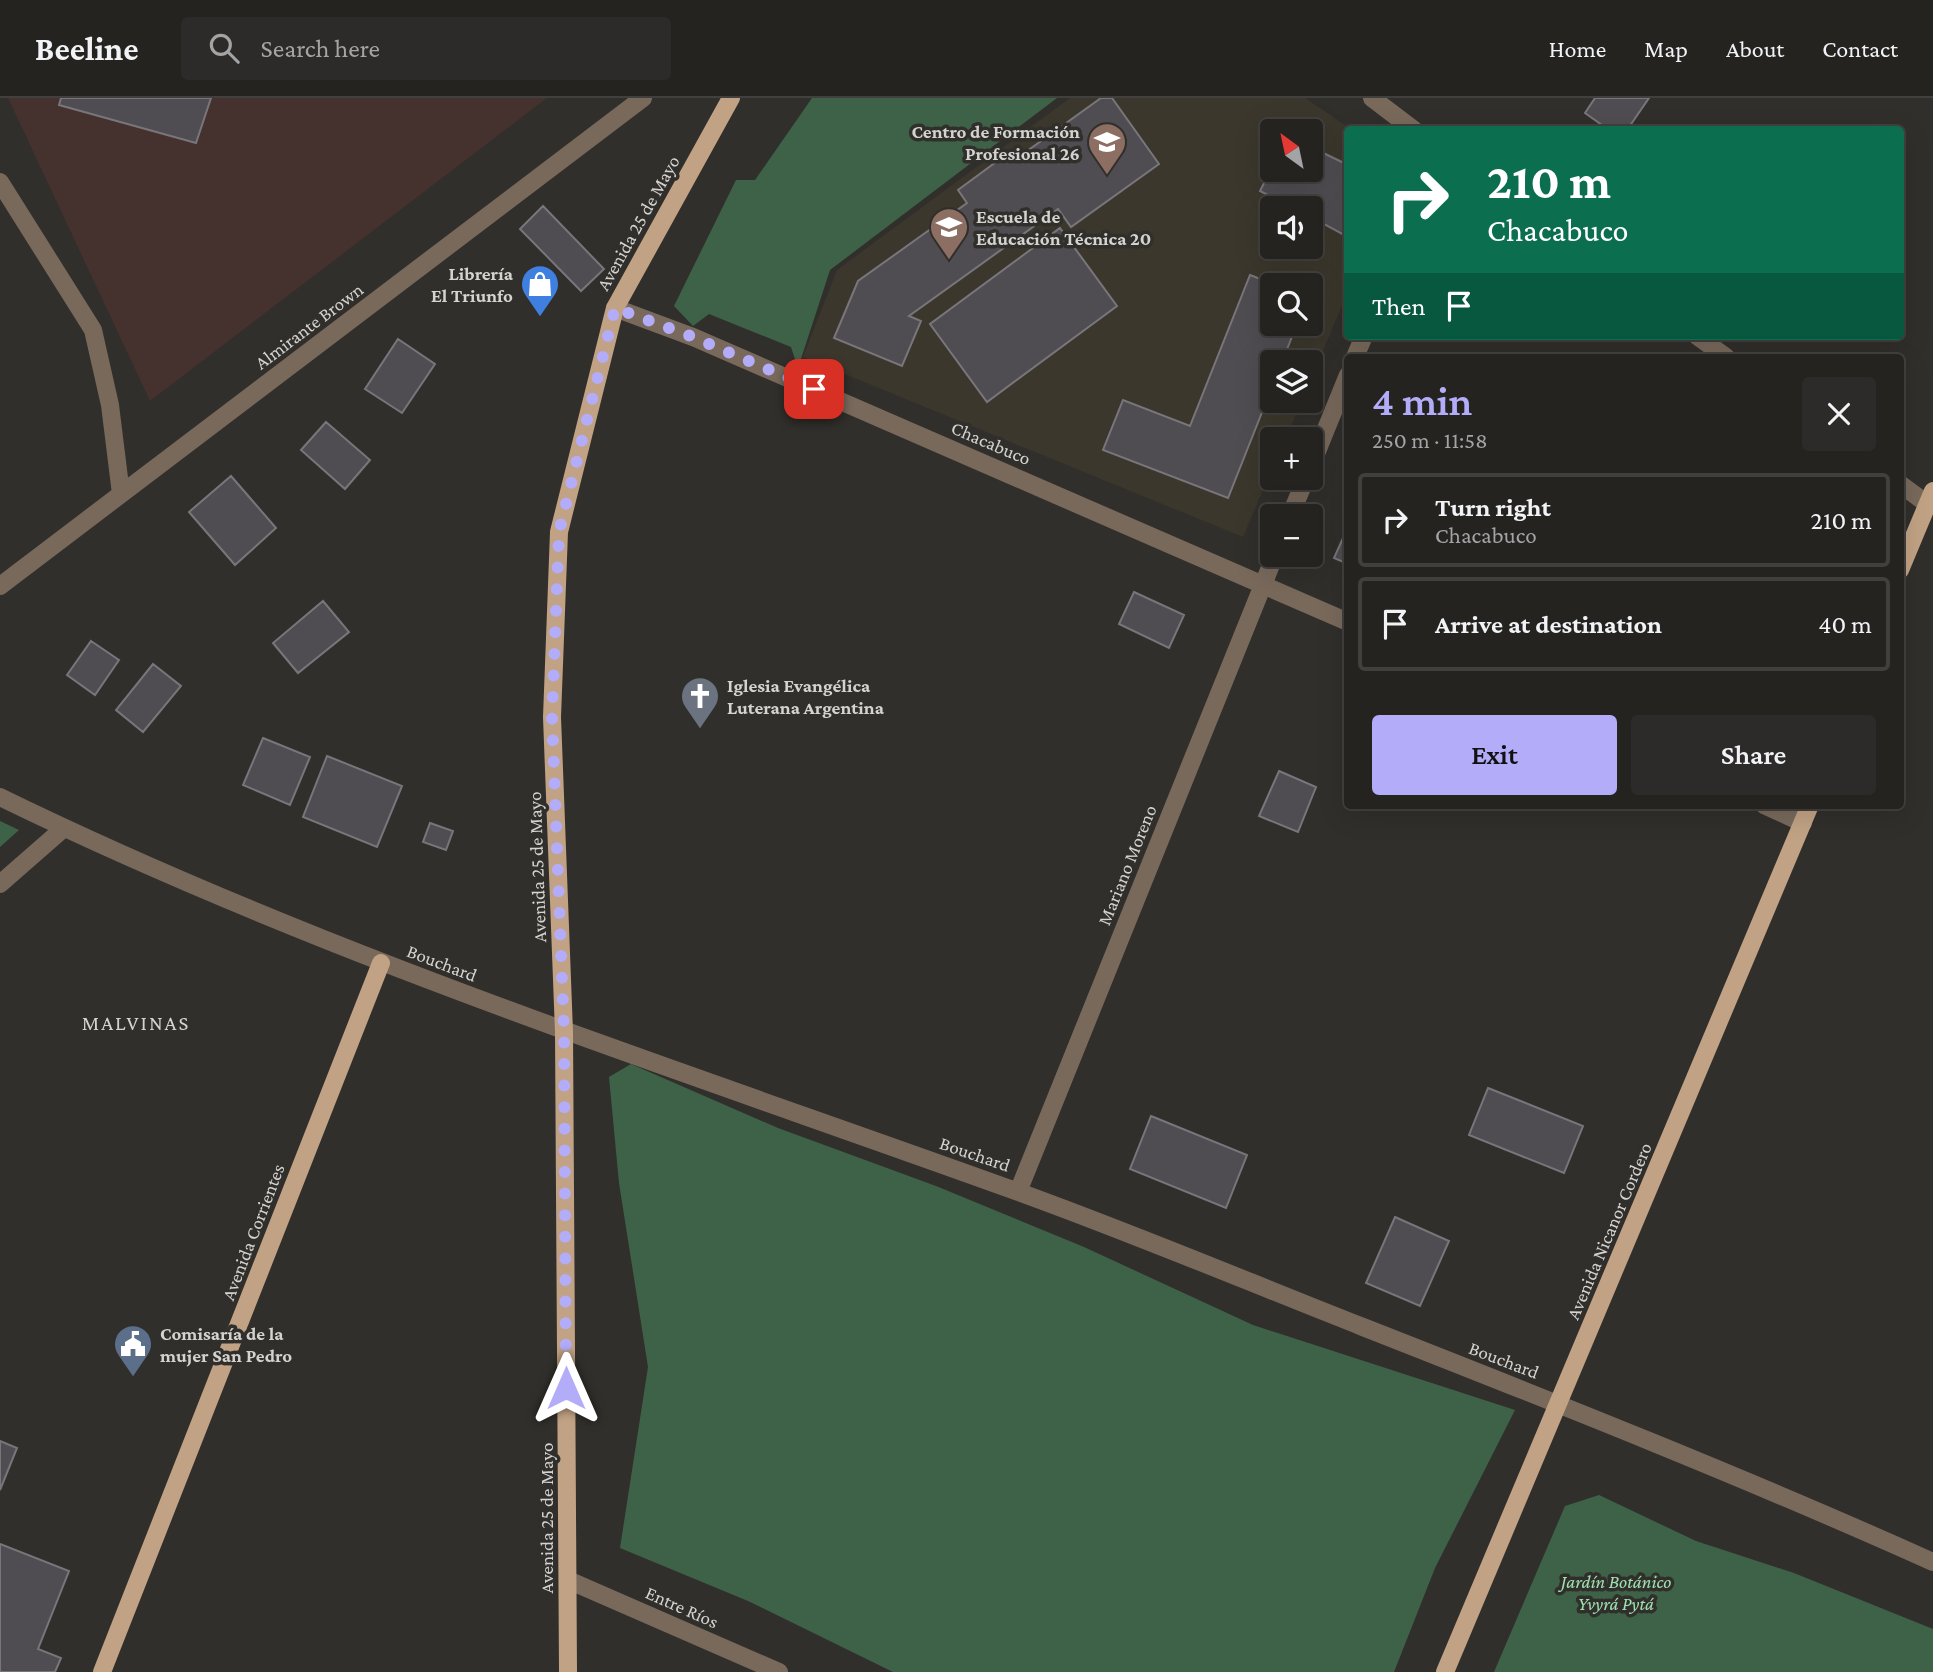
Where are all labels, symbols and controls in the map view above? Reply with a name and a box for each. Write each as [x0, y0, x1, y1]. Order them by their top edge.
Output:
search box [181, 17, 671, 80]
icon: search [205, 29, 243, 67]
text: Beeline [35, 30, 139, 67]
text: Search here [261, 34, 380, 63]
text: Home [1549, 35, 1606, 62]
text: Map [1644, 35, 1688, 62]
text: About [1726, 35, 1784, 62]
text: Contact [1822, 35, 1898, 62]
north arrow [1260, 119, 1323, 182]
map controls [1260, 119, 1323, 567]
place label: Centro de Formación Profesional 26 [911, 121, 1080, 164]
school or university icon: Centro de Formación Profesional 26 [1086, 121, 1128, 176]
street label: Avenida 25 de Mayo [592, 152, 684, 294]
icon: right [1372, 154, 1463, 245]
text: 210 m [1487, 154, 1611, 209]
button: sound [1260, 196, 1323, 259]
school or university icon: Escuela de Educación Técnica 20 [928, 206, 970, 261]
place label: Escuela de Educación Técnica 20 [976, 206, 1151, 249]
text: Chacabuco [1487, 212, 1628, 248]
place label: Librería El Triunfo [431, 263, 514, 306]
shop icon: Librería El Triunfo [519, 263, 561, 318]
button: search [1260, 273, 1323, 336]
street label: Almirante Brown [251, 279, 367, 373]
icon: arrive [1440, 287, 1478, 325]
text: Then [1372, 292, 1426, 321]
button: layers [1260, 350, 1323, 413]
pin [784, 359, 844, 419]
icon: arrive [795, 370, 833, 408]
text: 4 min [1372, 377, 1472, 424]
button: close [1802, 377, 1876, 451]
street label: Chacabuco [948, 417, 1034, 469]
button: + [1260, 427, 1323, 490]
text: 250 m · 11:58 [1372, 427, 1488, 453]
text: Turn right [1435, 493, 1551, 522]
icon: right [1376, 501, 1414, 539]
button: − [1260, 504, 1323, 567]
text: 210 m [1811, 506, 1872, 535]
text: Chacabuco [1435, 522, 1537, 548]
icon: arrive [1376, 605, 1414, 643]
text: Arrive at destination [1435, 610, 1662, 639]
text: 40 m [1818, 610, 1872, 639]
church icon: Iglesia Evangélica Luterana Argentina [679, 675, 721, 730]
place label: Iglesia Evangélica Luterana Argentina [727, 675, 885, 718]
button: Exit [1372, 715, 1617, 795]
button: Share [1631, 715, 1876, 795]
street label: Avenida 25 de Mayo [524, 791, 550, 943]
street label: Mariano Moreno [1093, 802, 1161, 928]
street label: Bouchard [404, 940, 480, 986]
district label: MALVINAS [82, 1011, 190, 1035]
street label: Bouchard [937, 1132, 1013, 1176]
street label: Avenida Nicanor Cordero [1562, 1139, 1656, 1323]
street label: Avenida Corrientes [217, 1161, 289, 1303]
public building icon: Comisaría de la mujer San Pedro [112, 1323, 154, 1378]
place label: Comisaría de la mujer San Pedro [160, 1323, 292, 1367]
street label: Bouchard [1466, 1337, 1542, 1383]
position arrow [529, 1351, 603, 1425]
street label: Avenida 25 de Mayo [536, 1443, 557, 1593]
park label: Jardín Botánico Yvyrá Pytá [1558, 1571, 1671, 1614]
street label: Entre Ríos [642, 1582, 722, 1632]

